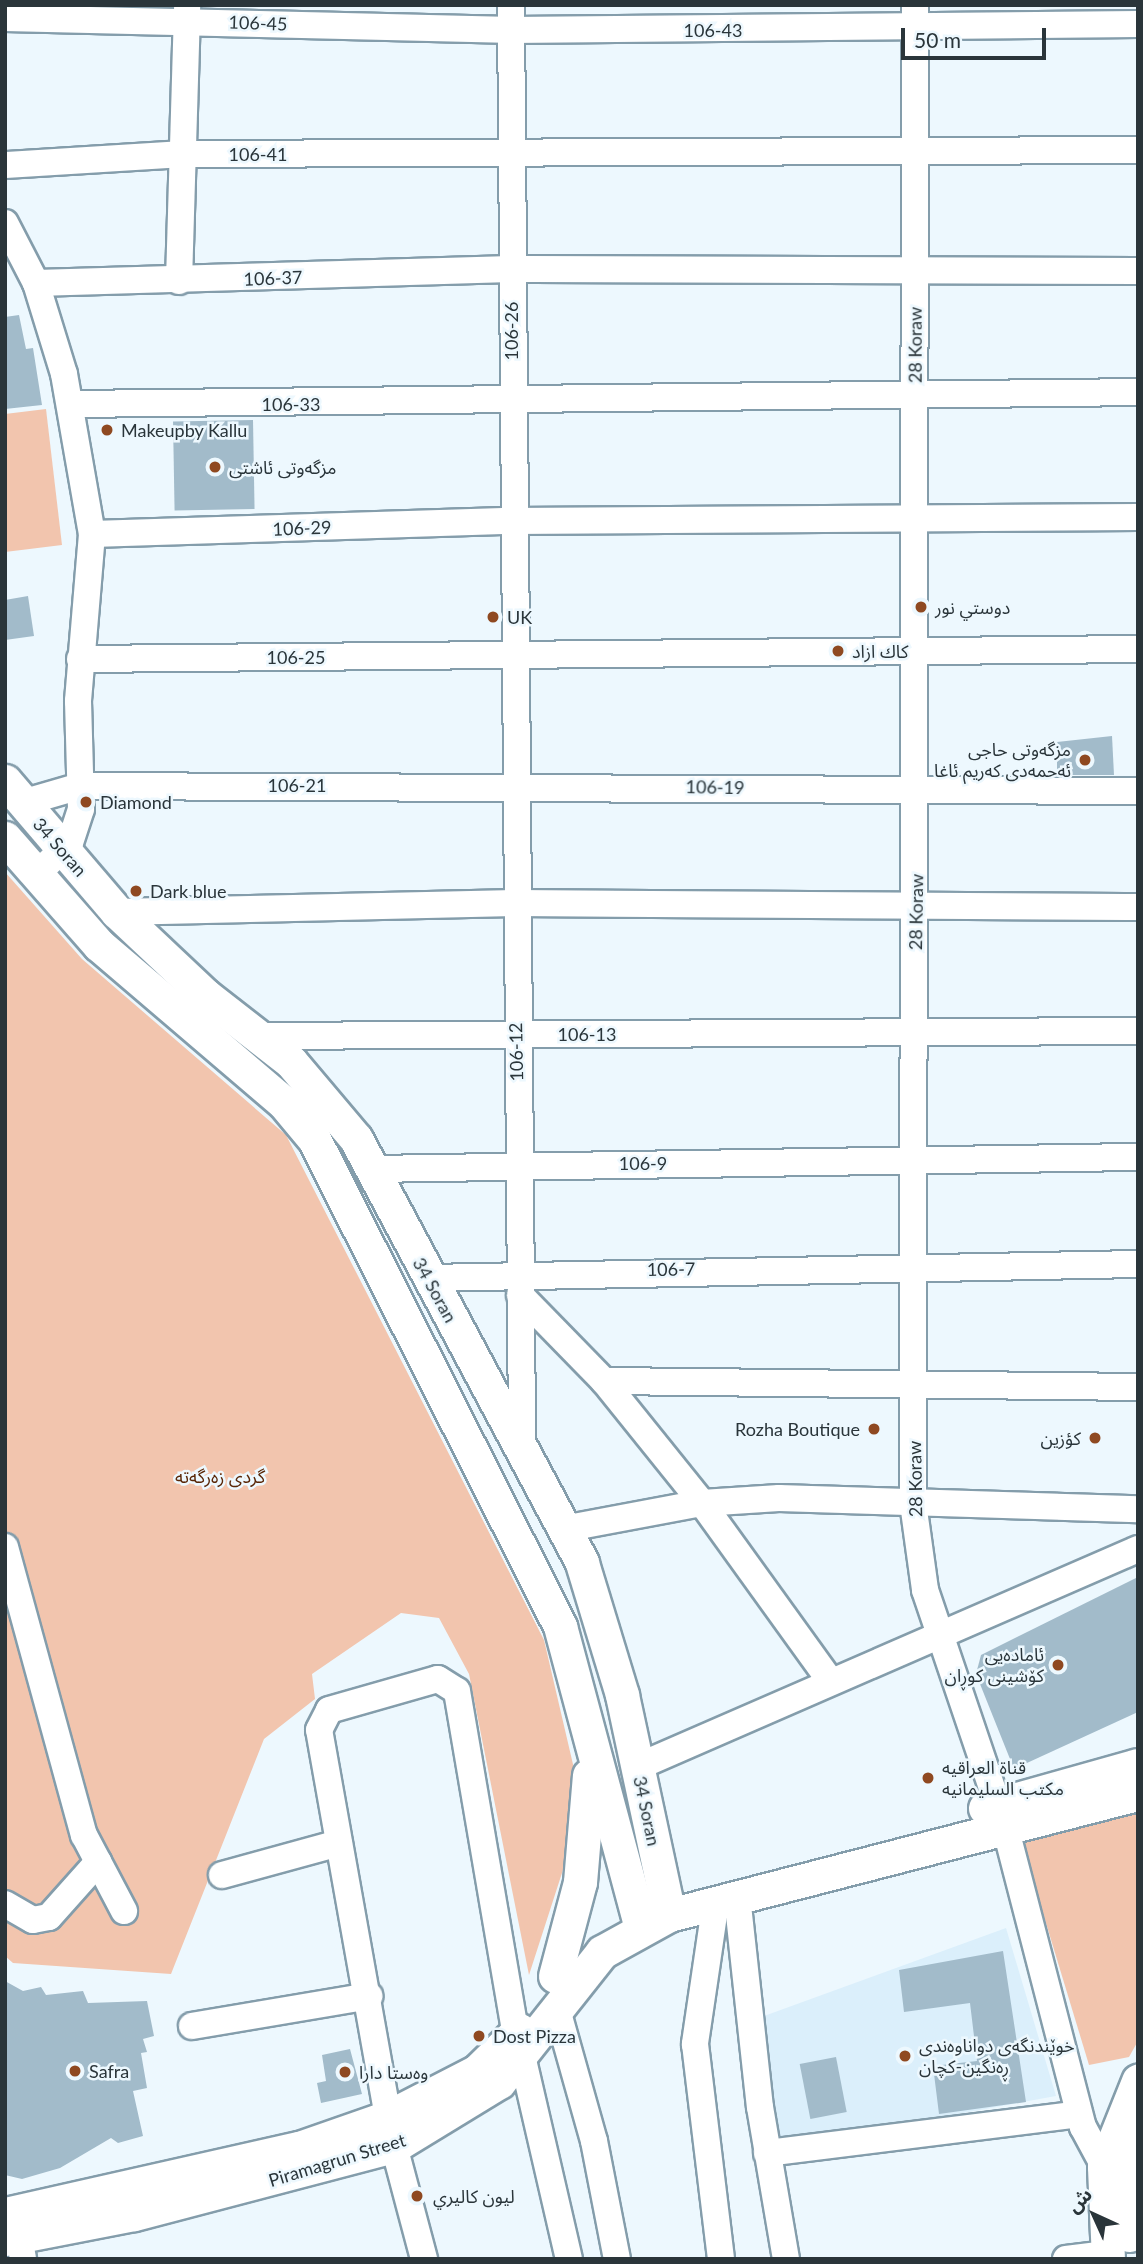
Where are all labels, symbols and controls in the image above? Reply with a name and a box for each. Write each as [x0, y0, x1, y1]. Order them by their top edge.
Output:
street label: 106-45 [228, 11, 288, 35]
scale bar [905, 14, 1050, 58]
street label: 106-43 [684, 19, 742, 41]
text: 50 m [914, 27, 961, 52]
street label: 106-41 [229, 143, 287, 165]
street label: 106-37 [243, 266, 303, 290]
street label: 106-26 [500, 302, 522, 360]
street label: 28 Koraw [904, 307, 926, 383]
street label: 106-33 [262, 393, 320, 415]
place label: Makeupby Kallu [121, 419, 248, 441]
marker: Makeupby Kallu [99, 422, 115, 438]
place label: مزگەوتی ئاشتی [229, 456, 336, 478]
marker: مزگەوتی ئاشتی [207, 459, 223, 475]
street label: 106-29 [272, 516, 332, 540]
place label: دوستي نور [935, 596, 1010, 618]
marker: دوستي نور [913, 599, 929, 615]
place label: UK [507, 606, 532, 628]
marker: UK [485, 609, 501, 625]
place label: كاك ازاد [852, 640, 908, 662]
marker: كاك ازاد [830, 643, 846, 659]
street label: 106-25 [267, 646, 325, 668]
place label: مزگەوتی حاجی ئەحمەدی کەریم ئاغا [934, 739, 1071, 782]
marker: مزگەوتی حاجی ئەحمەدی کەریم ئاغا [1077, 752, 1093, 768]
street label: 106-21 [268, 774, 326, 796]
street label: 106-19 [685, 776, 745, 798]
place label: Diamond [100, 791, 172, 813]
marker: Diamond [78, 794, 94, 810]
street label: 34 Soran [29, 813, 91, 881]
street label: 28 Koraw [905, 874, 927, 950]
place label: Dark blue [150, 880, 227, 902]
marker: Dark blue [128, 883, 144, 899]
street label: 106-12 [505, 1022, 527, 1082]
street label: 106-13 [558, 1023, 616, 1045]
street label: 106-9 [619, 1152, 667, 1174]
street label: 34 Soran [408, 1254, 462, 1326]
street label: 106-7 [647, 1258, 695, 1280]
place label: Rozha Boutique [735, 1418, 860, 1440]
marker: Rozha Boutique [866, 1421, 882, 1437]
place label: كؤزين [1041, 1427, 1081, 1449]
marker: كؤزين [1087, 1430, 1103, 1446]
street label: 28 Koraw [904, 1441, 926, 1517]
park label: گردی زەرگەتە [175, 1465, 265, 1487]
place label: ئامادەیی کۆشینی کوڕان [945, 1644, 1044, 1686]
marker: ئامادەیی کۆشینی کوڕان [1050, 1657, 1066, 1673]
place label: قناة العراقيه مكتب السليمانيه [942, 1757, 1064, 1800]
marker: قناة العراقيه مكتب السليمانيه [920, 1770, 936, 1786]
street label: 34 Soran [629, 1774, 665, 1848]
place label: Dost Pizza [493, 2025, 576, 2047]
marker: Dost Pizza [471, 2028, 487, 2044]
place label: خوێندنگەی دواناوەندی ڕەنگین-کچان [919, 2035, 1075, 2078]
marker: خوێندنگەی دواناوەندی ڕەنگین-کچان [897, 2048, 913, 2064]
place label: Safra [89, 2060, 129, 2082]
place label: وەستا دارا [359, 2061, 428, 2083]
marker: Safra [67, 2063, 83, 2079]
marker: وەستا دارا [337, 2064, 353, 2080]
street label: Piramagrun Street [266, 2129, 408, 2191]
north arrow [1059, 2180, 1129, 2250]
text: ش [1061, 2182, 1096, 2217]
place label: ليون كاليري [433, 2185, 515, 2207]
marker: ليون كاليري [407, 2186, 427, 2206]

